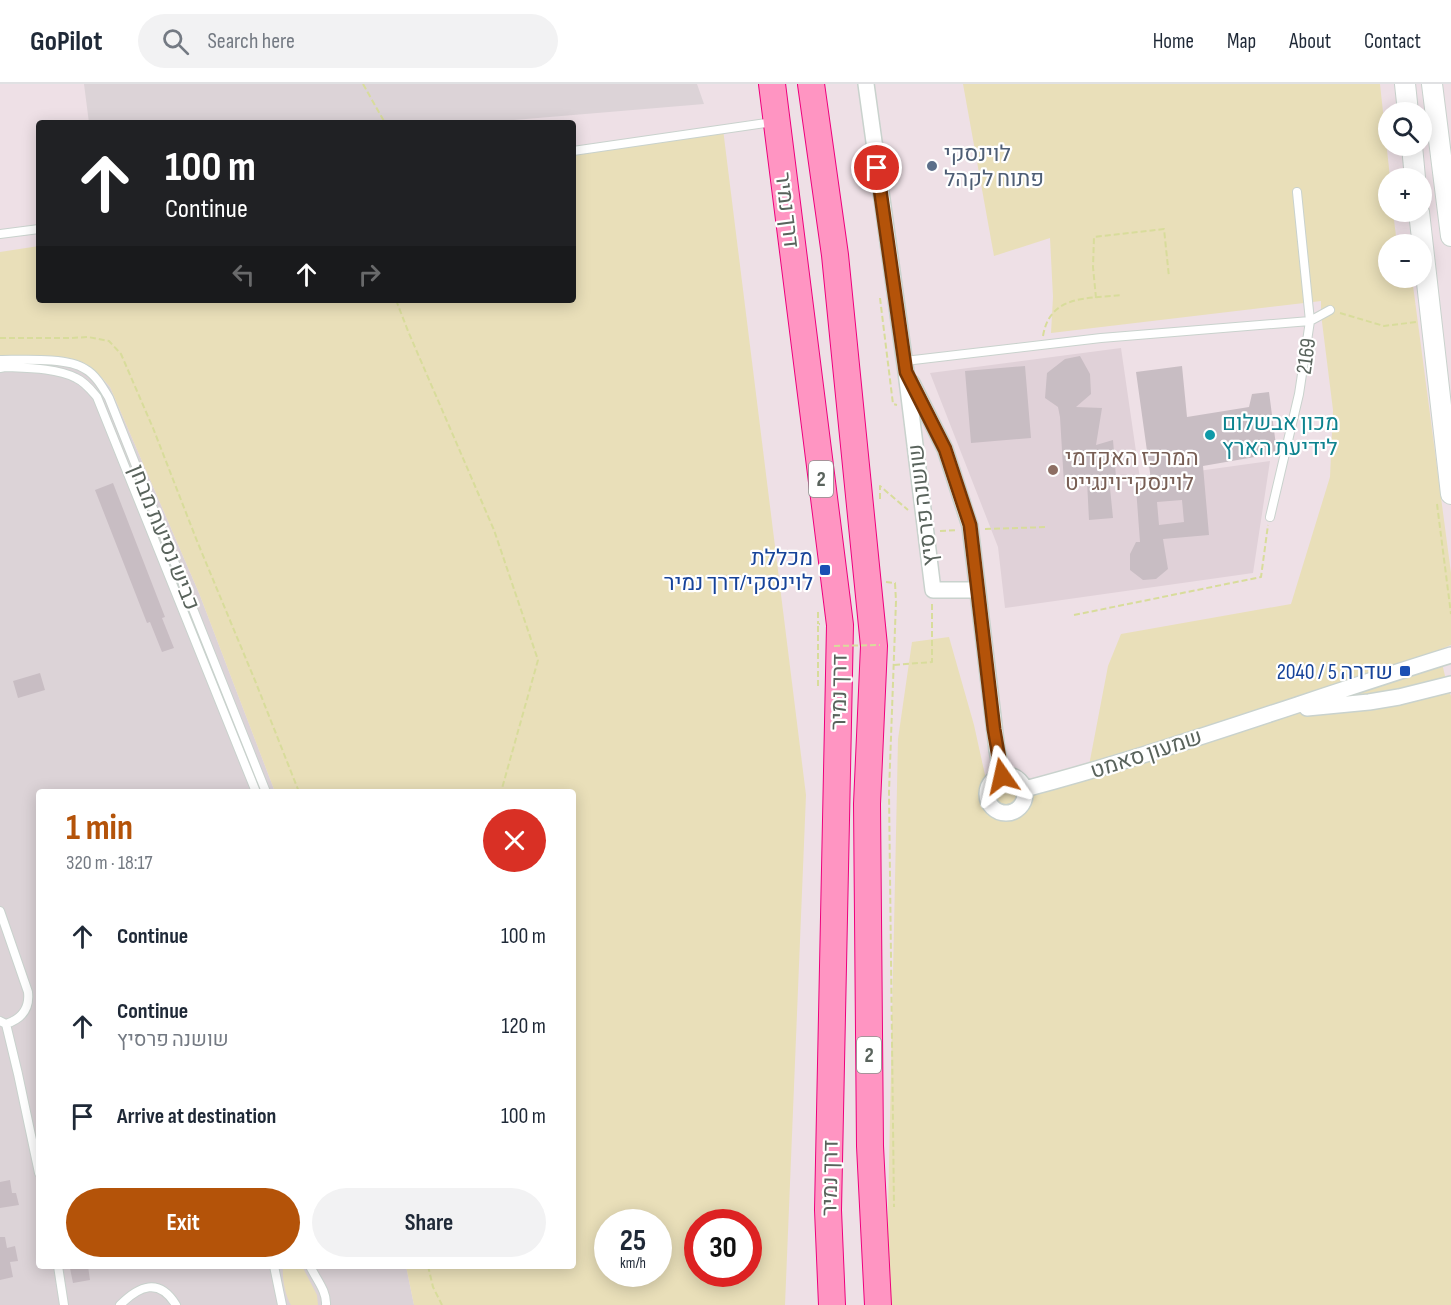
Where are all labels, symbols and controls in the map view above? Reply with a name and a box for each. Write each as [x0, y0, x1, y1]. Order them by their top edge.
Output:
search box [138, 14, 558, 68]
text: GoPilot [30, 25, 102, 58]
icon: search [159, 25, 192, 58]
text: Search here [207, 28, 295, 55]
text: Home [1153, 29, 1194, 54]
text: Map [1227, 29, 1256, 54]
text: About [1289, 29, 1331, 54]
text: Contact [1364, 29, 1421, 54]
map controls [1378, 102, 1432, 288]
button: search [1378, 102, 1432, 156]
place label: לוינסקי פתוח לקהל [944, 141, 1044, 193]
text: 100 m [165, 142, 256, 193]
pin [851, 142, 902, 193]
icon: ahead [66, 144, 144, 222]
icon: arrive [860, 151, 893, 184]
marker: לוינסקי פתוח לקהל [925, 159, 939, 173]
button: + [1378, 168, 1432, 222]
street label: דרך נמיר [768, 171, 805, 250]
text: Continue [165, 193, 248, 225]
button: − [1378, 234, 1432, 288]
icon: left [227, 258, 260, 291]
icon: ahead [290, 258, 323, 291]
icon: right [353, 258, 386, 291]
street label: 2169 [1291, 336, 1322, 376]
place label: מכון אבשלום לידיעת הארץ [1222, 410, 1339, 462]
marker: מכון אבשלום לידיעת הארץ [1203, 428, 1217, 442]
street label: שושנה פרסיץ [903, 442, 944, 567]
place label: המרכז האקדמי לוינסקי־וינגייט [1065, 445, 1199, 497]
street label: כביש נסיעת מבחן [122, 461, 205, 614]
road number: 2 [809, 461, 833, 497]
marker: המרכז האקדמי לוינסקי־וינגייט [1046, 463, 1060, 477]
place label: מכללת לוינסקי/דרך נמיר [664, 545, 813, 597]
marker: מכללת לוינסקי/דרך נמיר [818, 563, 832, 577]
street label: דרך נמיר [825, 654, 854, 730]
place label: שדרה 5 / 2040 [1277, 659, 1393, 686]
marker: שדרה 5 / 2040 [1398, 664, 1412, 678]
street label: שמעון סאמט [1087, 724, 1206, 785]
position arrow [970, 744, 1034, 808]
text: 1 min [66, 807, 133, 850]
button: close [483, 809, 546, 872]
text: 320 m · 18:17 [66, 851, 152, 875]
icon: ahead [66, 920, 99, 953]
text: Continue [117, 923, 188, 950]
text: 100 m [501, 923, 546, 950]
text: Continue [117, 998, 188, 1025]
icon: ahead [66, 1010, 99, 1043]
text: 120 m [502, 1013, 546, 1040]
text: שושנה פרסיץ [117, 1028, 229, 1052]
road number: 2 [857, 1037, 881, 1073]
icon: arrive [66, 1100, 99, 1133]
text: Arrive at destination [117, 1103, 276, 1130]
text: 100 m [501, 1103, 546, 1130]
street label: דרך נמיר [816, 1140, 845, 1216]
button: Exit [66, 1188, 300, 1257]
button: Share [312, 1188, 546, 1257]
speed limit sign: 30 [684, 1209, 762, 1287]
text: 25 [620, 1223, 646, 1259]
text: km/h [620, 1254, 646, 1273]

